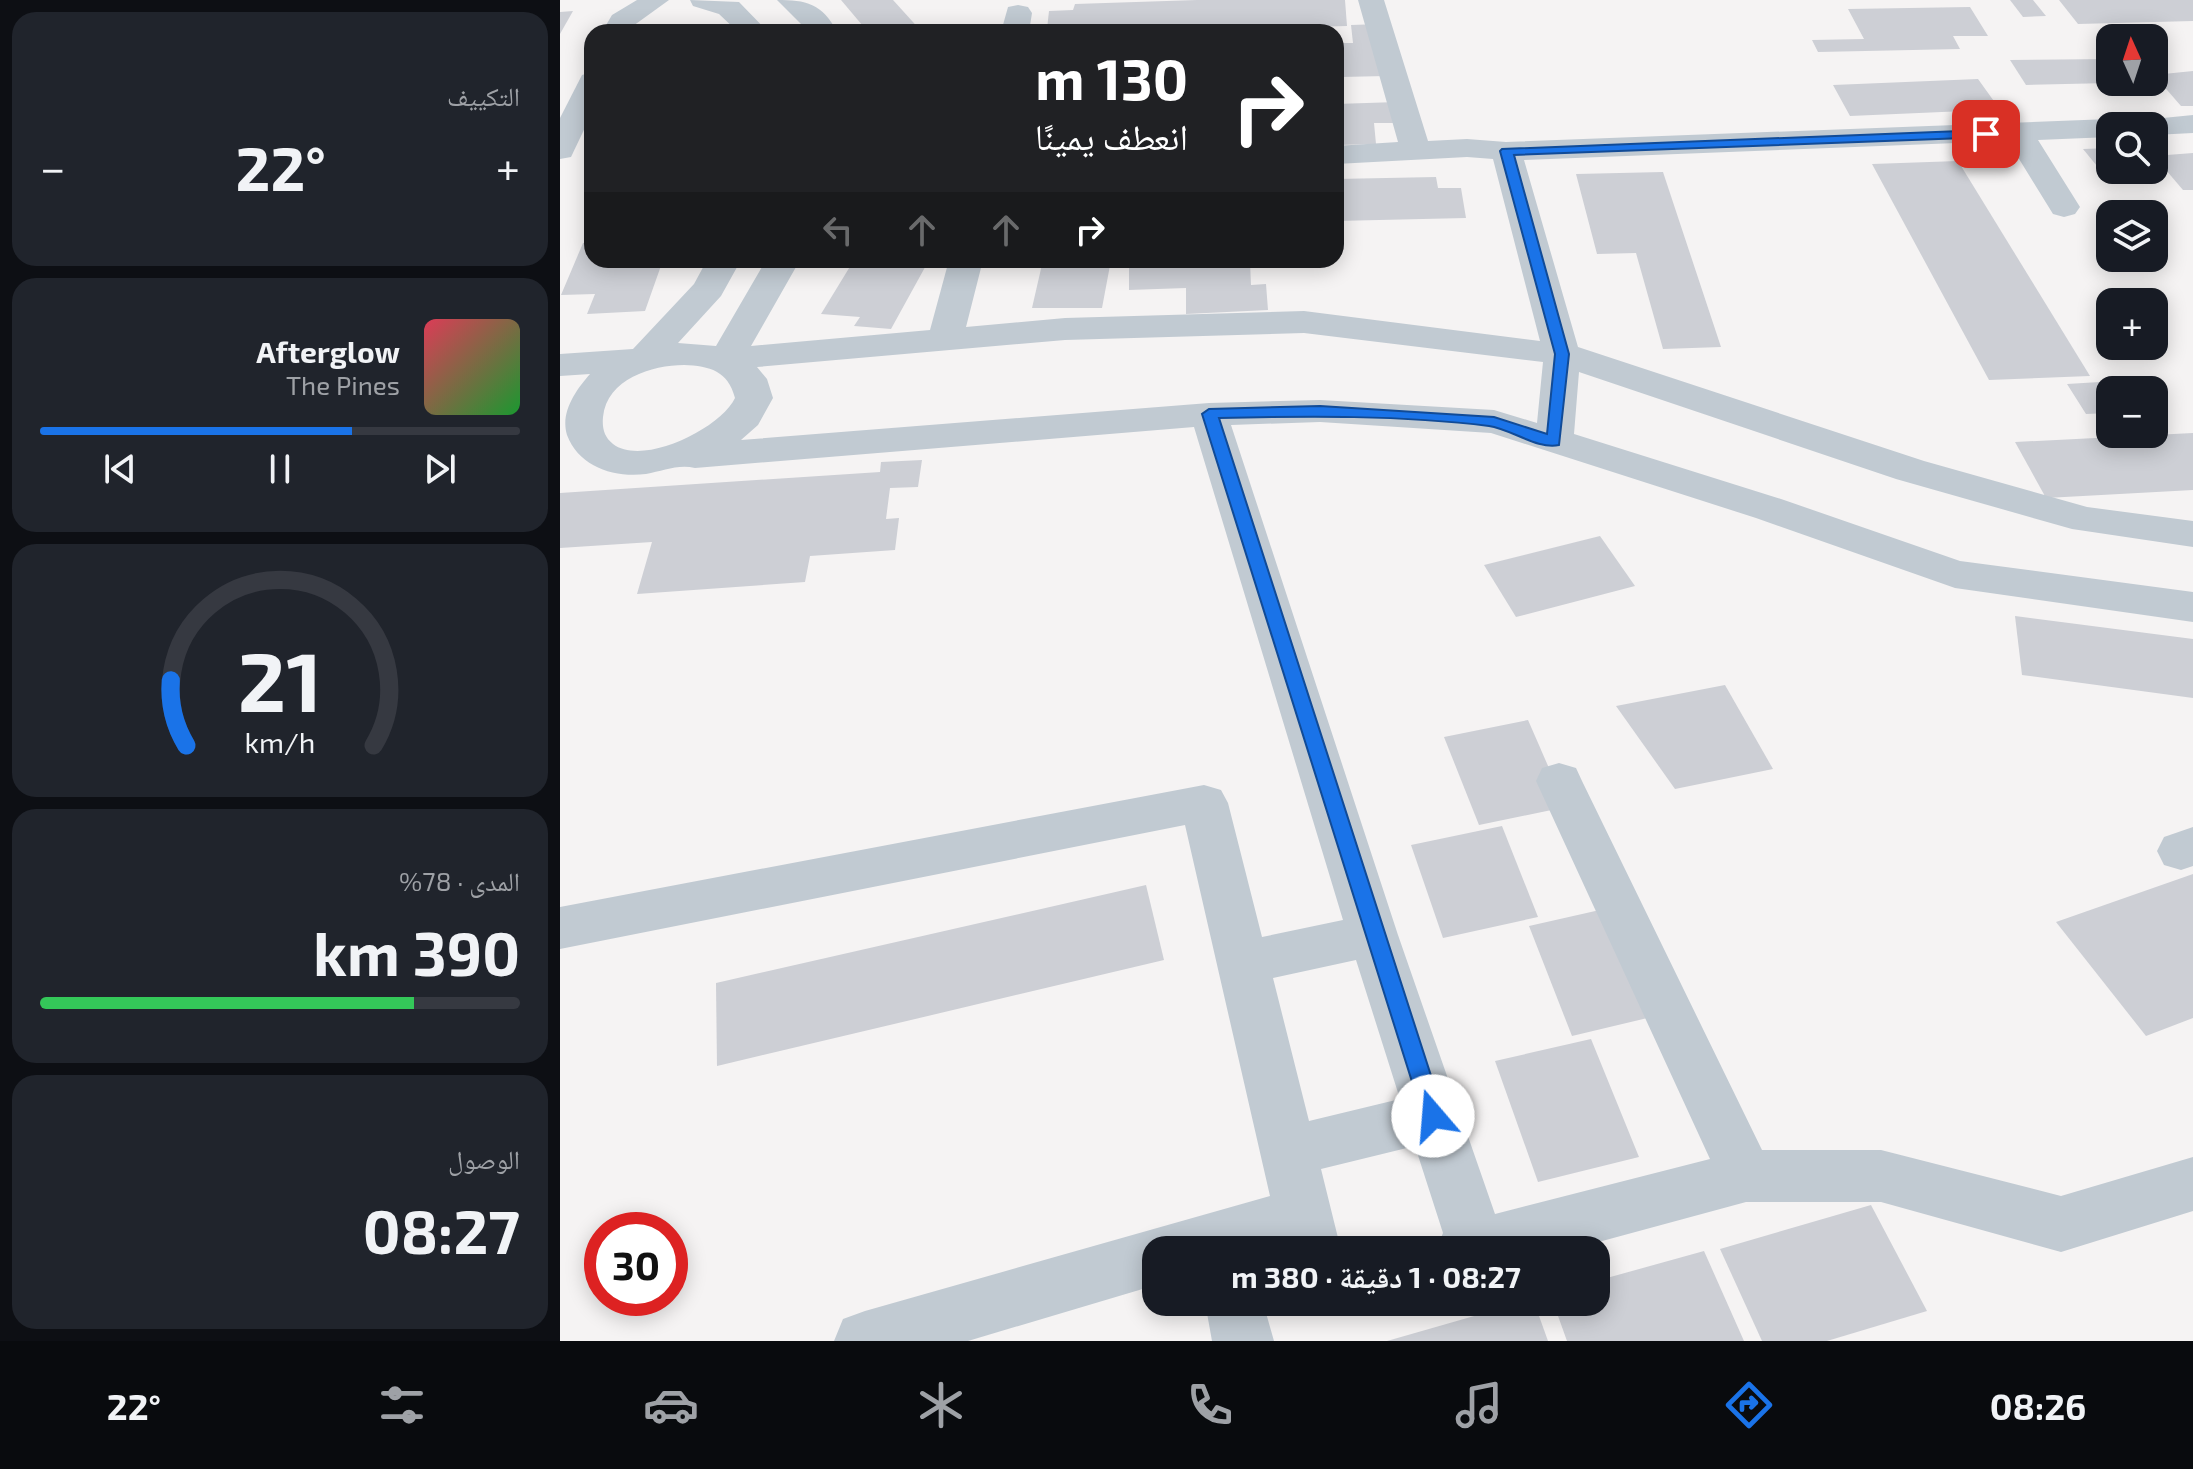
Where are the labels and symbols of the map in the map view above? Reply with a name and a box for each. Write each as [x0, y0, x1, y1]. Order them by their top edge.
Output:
north arrow [2096, 24, 2168, 96]
pin [1952, 100, 2020, 168]
position arrow [1391, 1074, 1475, 1158]
speed limit sign: 30 [584, 1212, 688, 1316]

